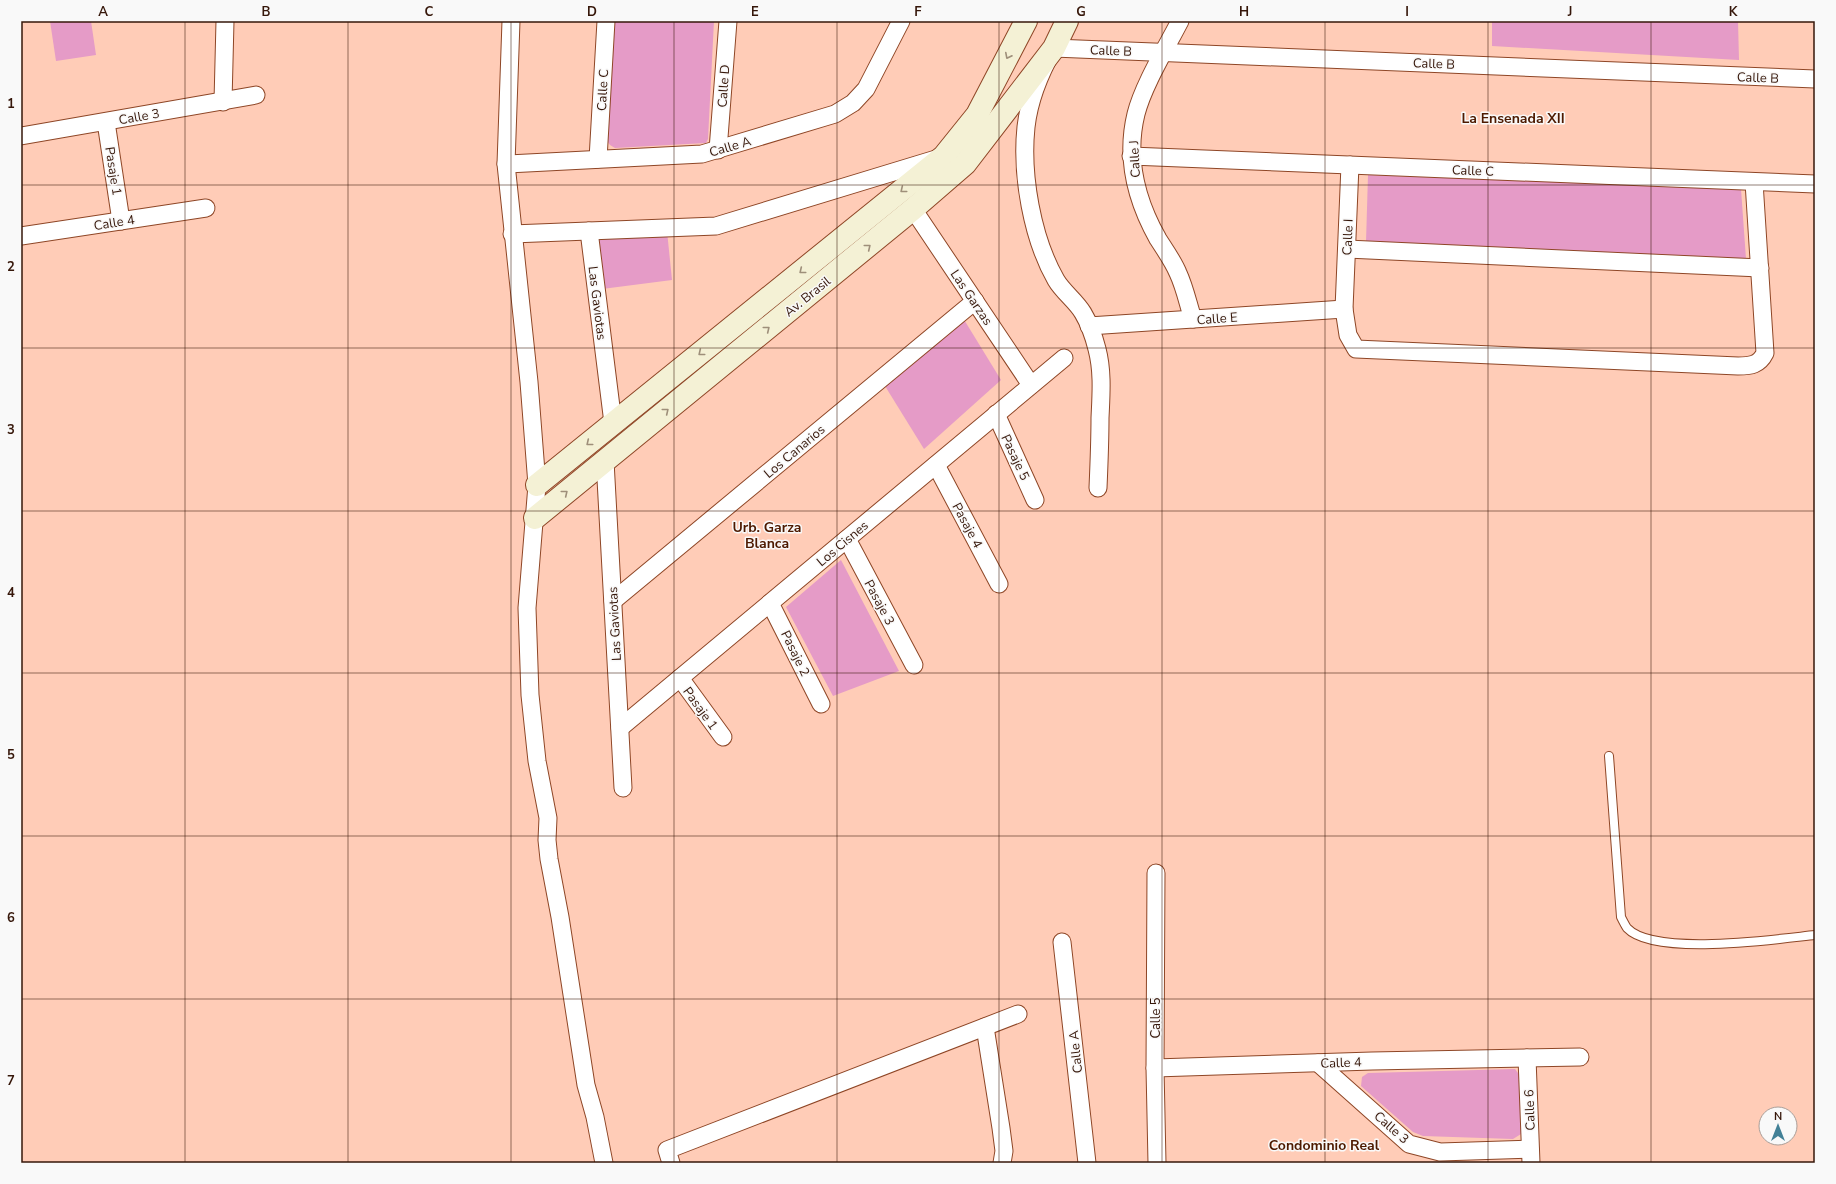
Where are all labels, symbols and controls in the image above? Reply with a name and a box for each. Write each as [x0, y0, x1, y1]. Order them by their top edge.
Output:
text: A [98, 3, 108, 21]
text: B [262, 3, 271, 21]
text: C [425, 3, 434, 21]
text: D [587, 3, 597, 21]
text: E [751, 3, 759, 21]
text: F [914, 3, 922, 21]
text: G [1076, 3, 1086, 21]
text: H [1239, 3, 1249, 21]
text: I [1405, 3, 1409, 21]
text: J [1567, 3, 1572, 21]
text: K [1729, 3, 1738, 21]
street label: Calle B [1090, 41, 1132, 61]
one-way arrow [1005, 51, 1013, 59]
street label: Calle B [1413, 54, 1455, 74]
street label: Calle D [714, 64, 734, 108]
street label: Calle C [593, 68, 613, 112]
street label: Calle B [1737, 68, 1779, 88]
text: 1 [7, 95, 15, 113]
street label: Calle 3 [117, 105, 161, 129]
district label: La Ensenada XII [1461, 109, 1565, 128]
street label: Calle A [707, 132, 754, 162]
street label: Calle J [1125, 140, 1145, 178]
street label: Pasaje 1 [100, 146, 126, 197]
street label: Calle C [1452, 161, 1495, 181]
one-way arrow [901, 185, 908, 192]
street label: Calle 4 [92, 211, 136, 235]
street label: Calle I [1338, 218, 1358, 256]
one-way arrow [863, 244, 870, 251]
text: 2 [7, 258, 15, 276]
street label: Las Gaviotas [584, 265, 610, 341]
street label: Las Garzas [946, 266, 996, 329]
one-way arrow [799, 267, 807, 274]
street label: Av. Brasil [781, 272, 835, 321]
street label: Calle E [1196, 309, 1238, 329]
one-way arrow [762, 326, 769, 333]
one-way arrow [698, 348, 705, 355]
one-way arrow [662, 409, 669, 416]
text: 3 [7, 421, 15, 439]
street label: Los Canarios [760, 421, 829, 483]
street label: Pasaje 5 [997, 431, 1034, 484]
one-way arrow [586, 439, 593, 446]
one-way arrow [561, 491, 568, 498]
street label: Pasaje 4 [948, 500, 987, 552]
street label: Los Cisnes [813, 517, 872, 571]
district label: Urb. Garza Blanca [733, 518, 801, 553]
street label: Pasaje 3 [860, 577, 899, 628]
text: 4 [7, 584, 15, 602]
street label: Las Gaviotas [604, 586, 626, 662]
street label: Pasaje 2 [776, 627, 814, 679]
street label: Pasaje 1 [678, 683, 722, 734]
text: 5 [7, 746, 15, 764]
text: 6 [7, 909, 15, 927]
street label: Calle 5 [1147, 997, 1165, 1039]
street label: Calle A [1065, 1029, 1087, 1074]
street label: Calle 4 [1320, 1053, 1362, 1073]
text: 7 [7, 1072, 15, 1090]
street label: Calle 6 [1520, 1089, 1540, 1131]
north arrow [1758, 1106, 1798, 1146]
street label: Calle 3 [1370, 1107, 1413, 1148]
text: N [1774, 1109, 1782, 1124]
district label: Condominio Real [1269, 1136, 1380, 1155]

